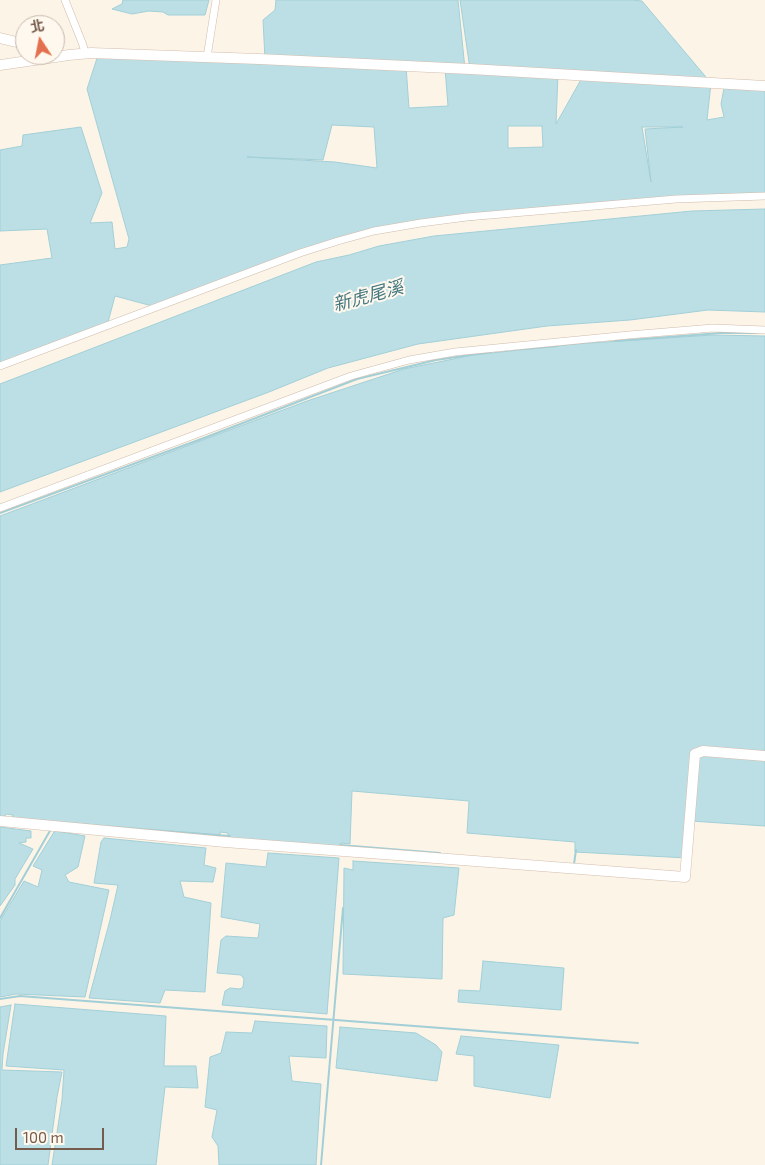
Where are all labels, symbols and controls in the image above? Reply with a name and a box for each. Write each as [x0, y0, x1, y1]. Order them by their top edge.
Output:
north arrow [15, 15, 65, 65]
text: 北 [29, 16, 46, 35]
water label: 新虎尾溪 [330, 276, 406, 316]
scale bar [18, 1118, 106, 1150]
text: 100 m [23, 1128, 64, 1146]

